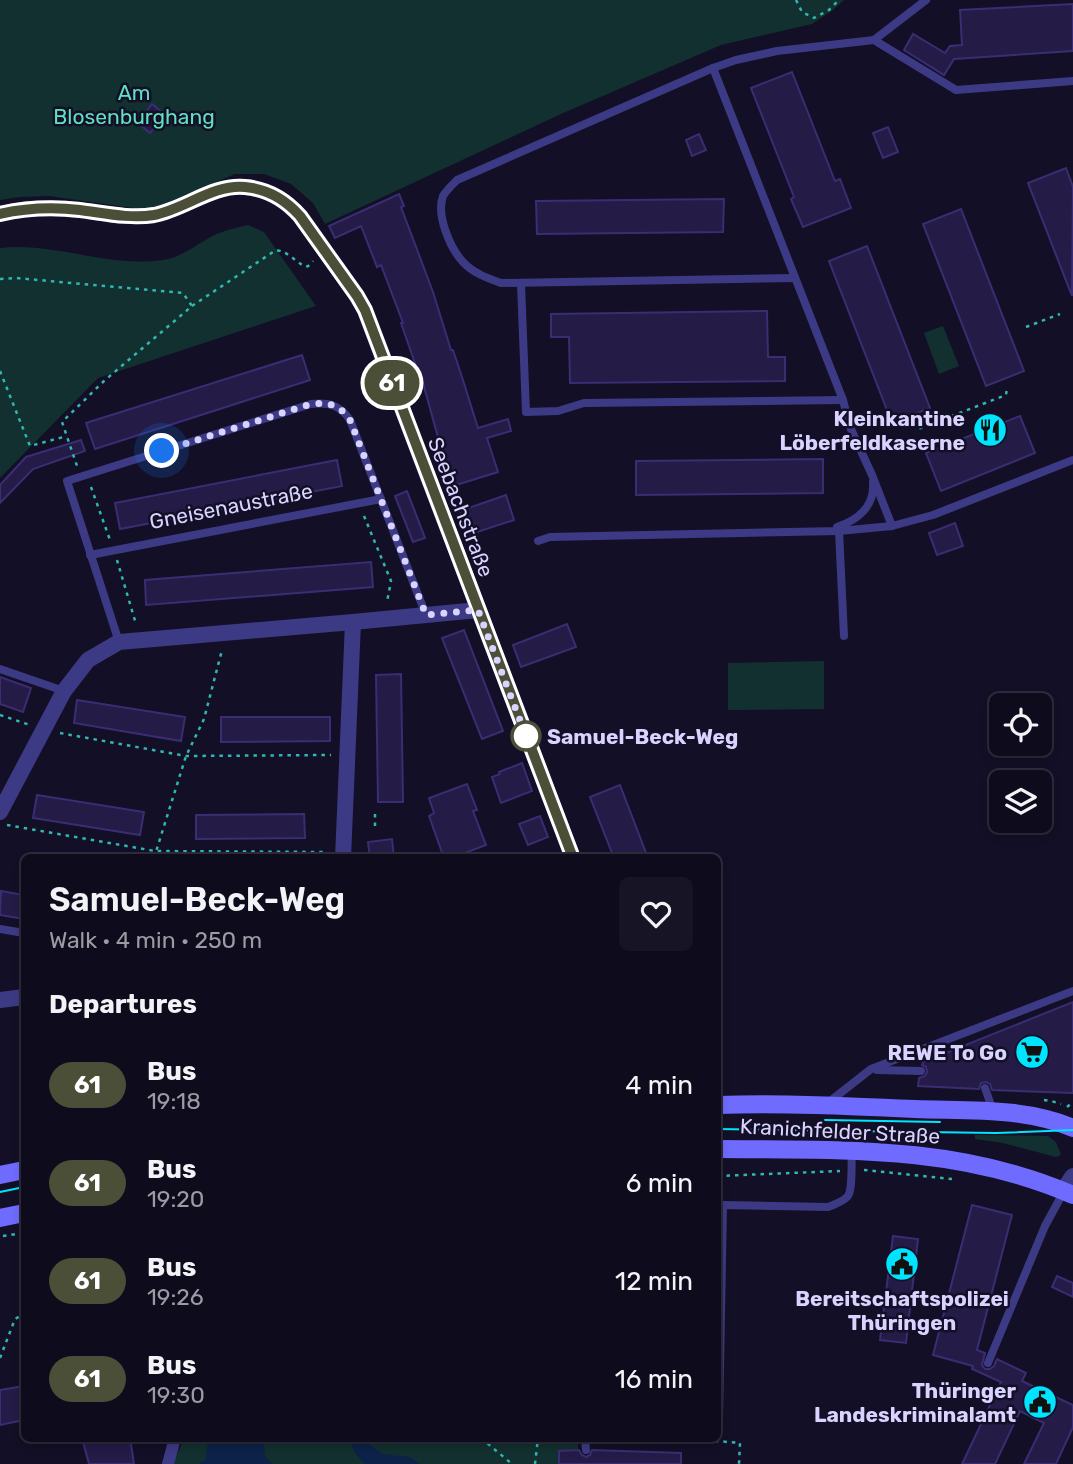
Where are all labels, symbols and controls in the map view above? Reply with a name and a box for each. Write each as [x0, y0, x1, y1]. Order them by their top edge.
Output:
park label: Am Blosenburghang [53, 80, 215, 129]
line badge: 61 [360, 360, 424, 406]
text: 61 [378, 369, 406, 397]
place label: Kleinkantine Löberfeldkaserne [780, 406, 965, 455]
restaurant icon: Kleinkantine Löberfeldkaserne [971, 411, 1009, 449]
your location [144, 433, 179, 468]
street label: Seebachstraße [423, 434, 499, 580]
street label: Gneisenaustraße [147, 478, 315, 534]
map controls [989, 693, 1052, 833]
button: locate [989, 693, 1052, 756]
marker: Samuel-Beck-Weg [511, 721, 541, 751]
place label: Samuel-Beck-Weg [547, 724, 738, 749]
button: layers [989, 770, 1052, 833]
button: heart [619, 877, 693, 951]
text: Samuel-Beck-Weg [49, 880, 345, 919]
text: Walk · 4 min · 250 m [49, 926, 262, 954]
text: Departures [49, 989, 197, 1020]
supermarket icon: REWE To Go [1013, 1033, 1051, 1071]
place label: REWE To Go [888, 1040, 1007, 1065]
text: Bus [147, 1056, 196, 1087]
text: 4 min [625, 1070, 693, 1101]
text: 61 [74, 1071, 101, 1099]
text: 19:18 [147, 1087, 201, 1115]
street label: Kranichfelder Straße [739, 1113, 941, 1149]
text: Bus [147, 1154, 196, 1185]
text: 6 min [626, 1168, 693, 1199]
text: 61 [74, 1169, 101, 1197]
text: 19:20 [147, 1185, 204, 1213]
public building icon: Bereitschaftspolizei Thüringen [883, 1245, 921, 1283]
text: Bus [147, 1252, 196, 1283]
text: 12 min [615, 1266, 693, 1297]
text: 61 [74, 1267, 101, 1295]
text: 19:26 [147, 1283, 204, 1311]
place label: Bereitschaftspolizei Thüringen [795, 1286, 1009, 1335]
text: Bus [147, 1350, 196, 1381]
text: 16 min [615, 1364, 693, 1395]
text: 61 [74, 1365, 101, 1393]
place label: Thüringer Landeskriminalamt [814, 1378, 1016, 1427]
text: 19:30 [147, 1381, 205, 1409]
public building icon: Thüringer Landeskriminalamt [1021, 1383, 1059, 1421]

